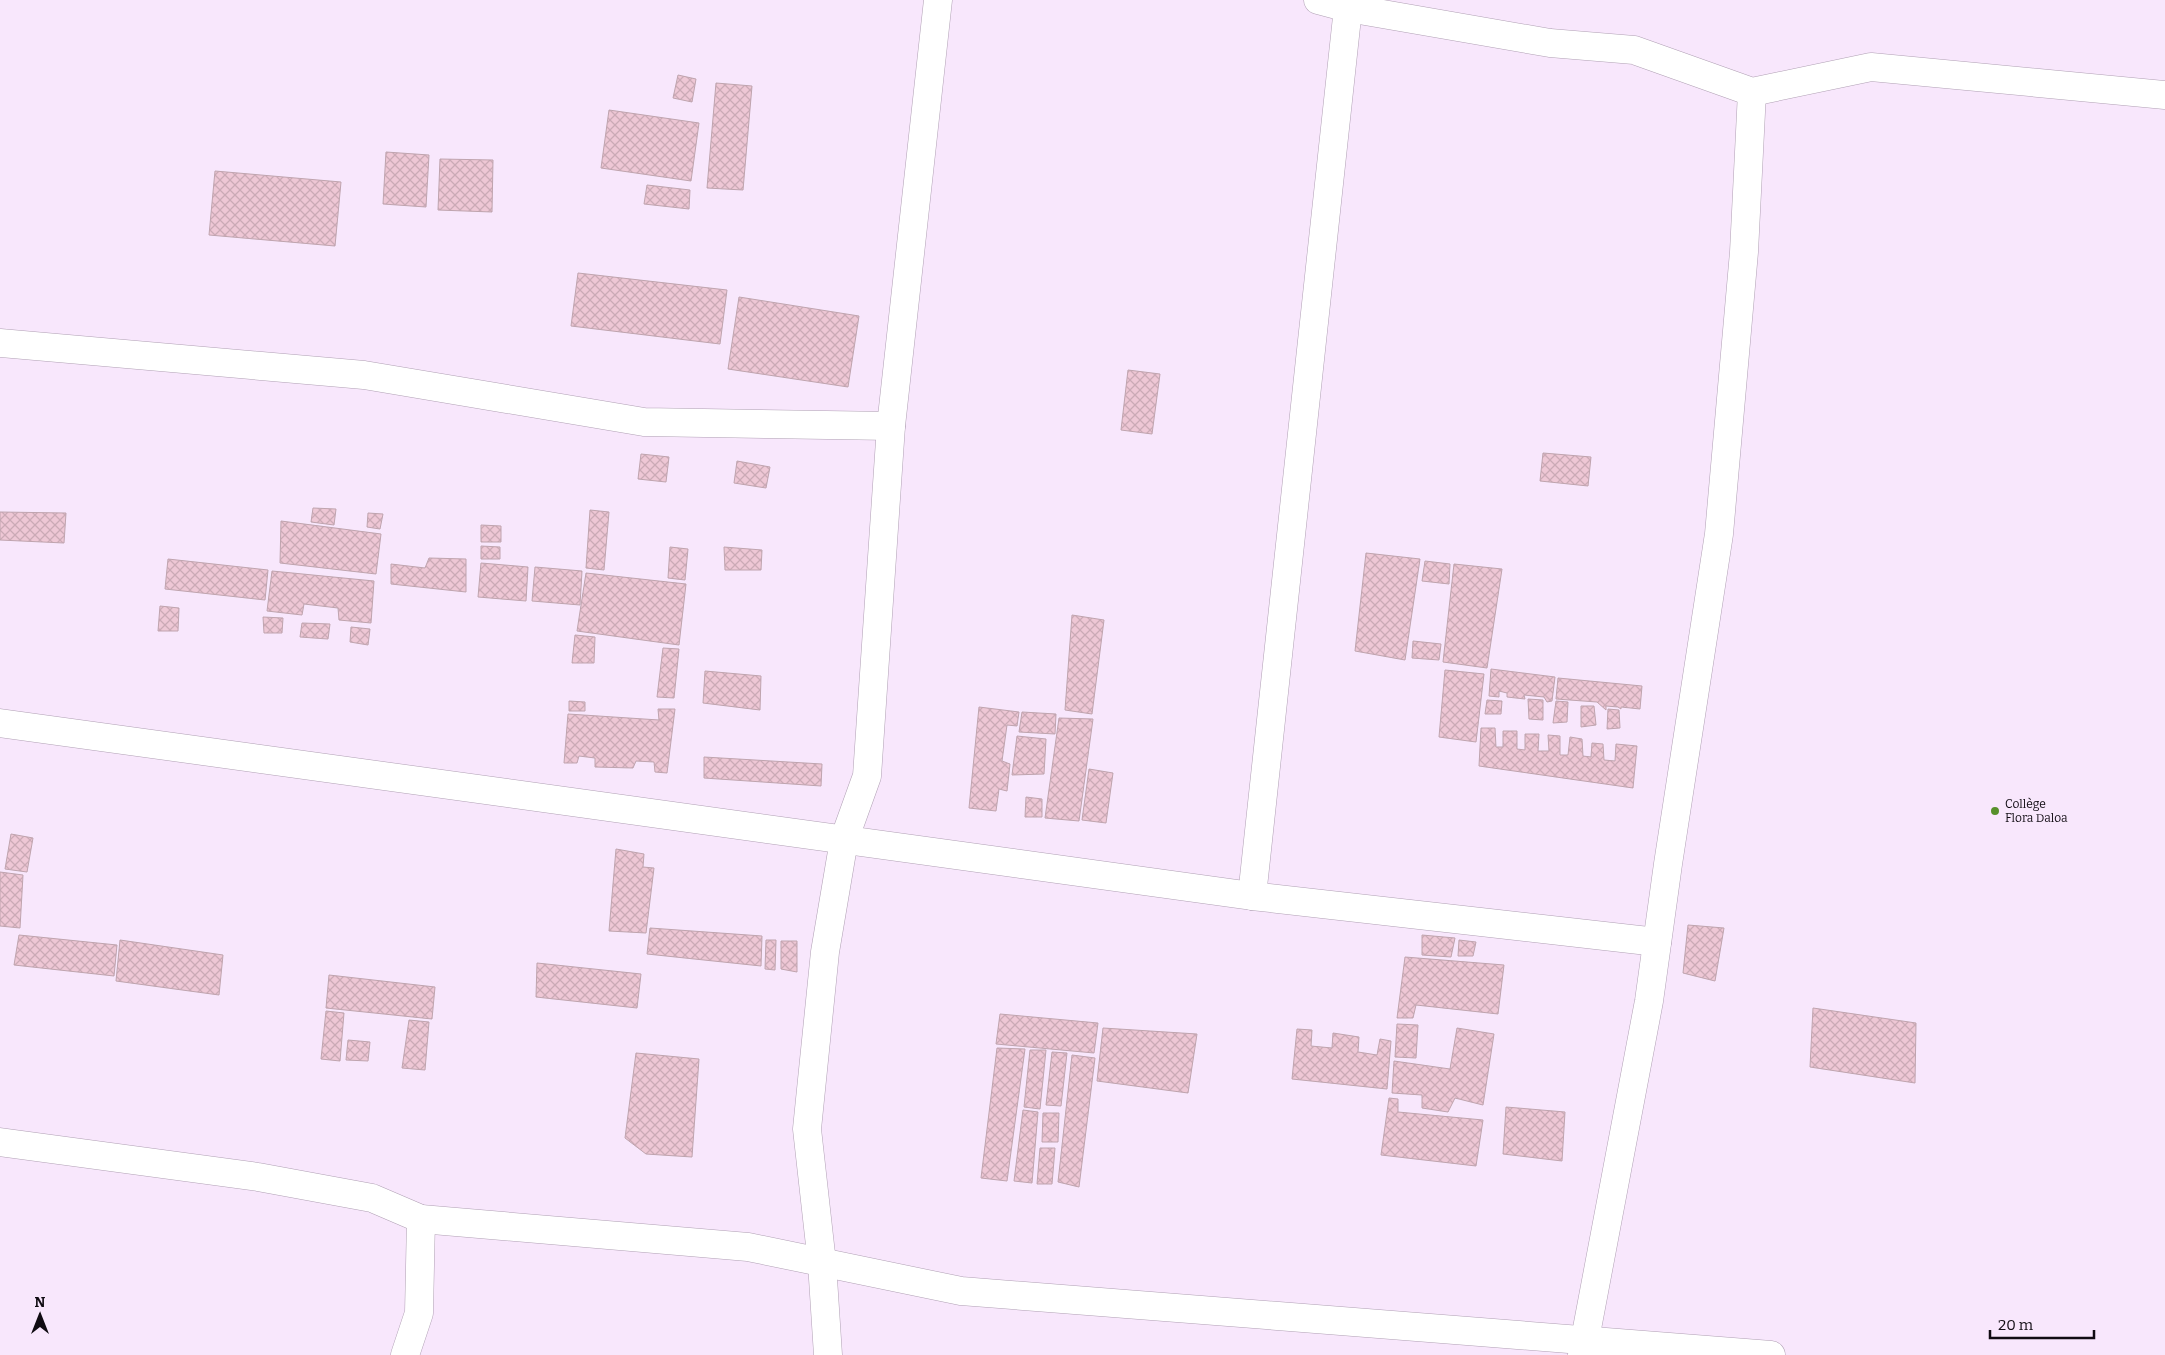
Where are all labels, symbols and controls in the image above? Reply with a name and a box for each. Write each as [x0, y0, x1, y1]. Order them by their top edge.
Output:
place label: Collège Flora Daloa [2005, 797, 2068, 825]
marker: Collège Flora Daloa [1989, 805, 2001, 817]
north arrow [15, 1290, 65, 1340]
text: N [35, 1294, 46, 1311]
scale bar [1990, 1308, 2094, 1340]
text: 20 m [1998, 1316, 2034, 1334]

